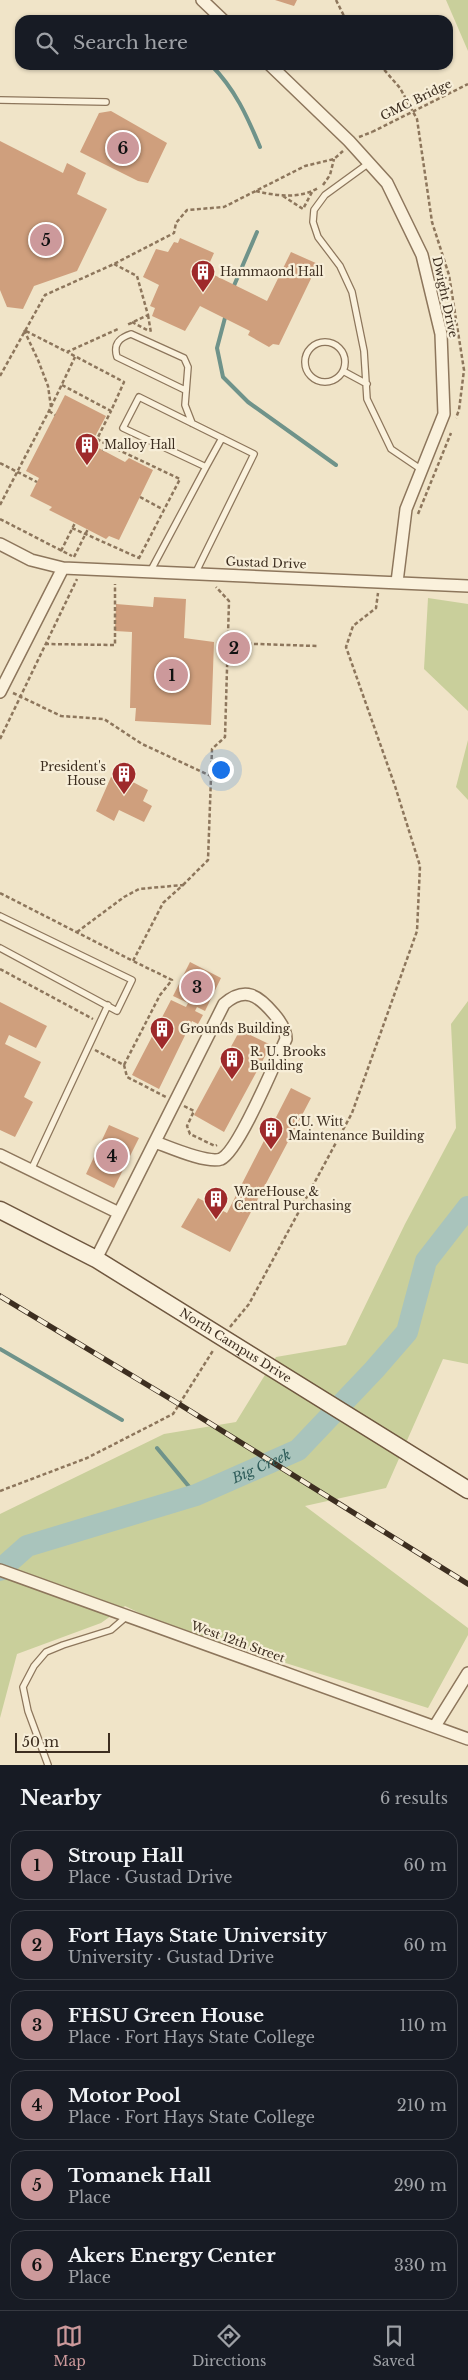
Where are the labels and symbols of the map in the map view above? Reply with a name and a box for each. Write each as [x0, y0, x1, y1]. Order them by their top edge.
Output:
street label: GMC Bridge [378, 76, 454, 123]
pin: 6 [107, 129, 139, 167]
pin: 5 [30, 221, 62, 259]
street label: Dwight Drive [430, 255, 461, 339]
building icon: Hammaond Hall [190, 259, 216, 293]
place label: Hammaond Hall [220, 264, 323, 279]
building icon: Malloy Hall [74, 432, 100, 466]
place label: Malloy Hall [104, 437, 176, 452]
street label: Gustad Drive [225, 554, 307, 571]
pin: 2 [218, 629, 250, 667]
pin: 1 [156, 656, 188, 694]
your location [208, 757, 234, 783]
place label: President's House [40, 759, 106, 788]
building icon: President's House [111, 761, 137, 795]
pin: 3 [181, 968, 213, 1006]
building icon: Grounds Building [149, 1016, 175, 1050]
place label: Grounds Building [180, 1021, 291, 1036]
place label: R. U. Brooks Building [250, 1044, 326, 1073]
building icon: R. U. Brooks Building [219, 1046, 245, 1080]
place label: C.U. Witt Maintenance Building [288, 1114, 425, 1143]
building icon: C.U. Witt Maintenance Building [258, 1116, 284, 1150]
pin: 4 [96, 1137, 128, 1175]
place label: WareHouse & Central Purchasing [233, 1184, 352, 1213]
building icon: WareHouse & Central Purchasing [203, 1186, 229, 1220]
street label: North Campus Drive [177, 1305, 295, 1386]
water label: Big Creek [228, 1445, 294, 1487]
street label: West 12th Street [188, 1617, 287, 1666]
scale bar [15, 1730, 110, 1753]

